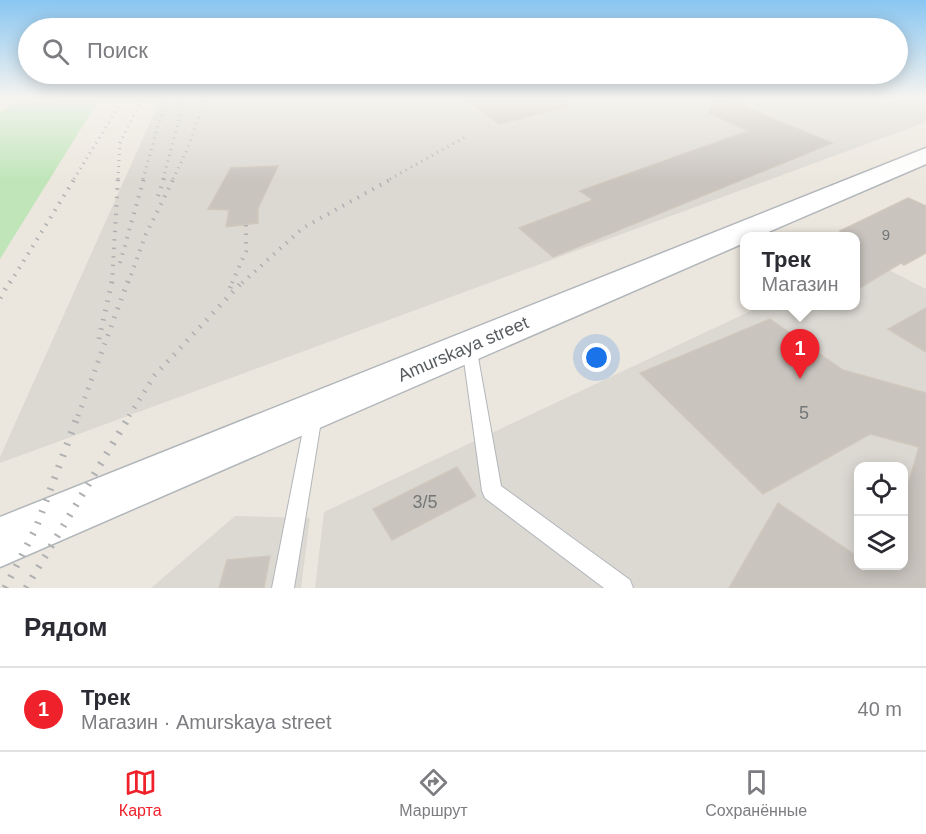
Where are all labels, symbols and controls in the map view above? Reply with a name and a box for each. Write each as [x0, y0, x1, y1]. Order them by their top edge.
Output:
search box [18, 18, 908, 84]
icon: search [39, 35, 72, 68]
text: Поиск [87, 38, 148, 63]
house number: 9 [882, 226, 890, 243]
popup [740, 232, 860, 310]
text: Трек [761, 247, 811, 272]
text: Магазин [761, 273, 839, 295]
street label: Amurskaya street [395, 312, 531, 386]
pin: 1 [780, 330, 820, 379]
your location [582, 343, 611, 372]
house number: 5 [799, 403, 809, 423]
map controls [854, 462, 908, 570]
button: locate [854, 462, 908, 516]
house number: 3/5 [412, 492, 438, 512]
button: layers [854, 516, 908, 570]
text: Рядом [24, 612, 107, 642]
text: Трек [81, 685, 130, 710]
text: 1 [38, 698, 49, 720]
text: 40 m [858, 698, 902, 720]
text: Магазин · Amurskaya street [81, 711, 332, 733]
tab: Карта [119, 766, 162, 820]
tab: Маршрут [399, 766, 468, 820]
tab: Сохранённые [705, 766, 807, 820]

